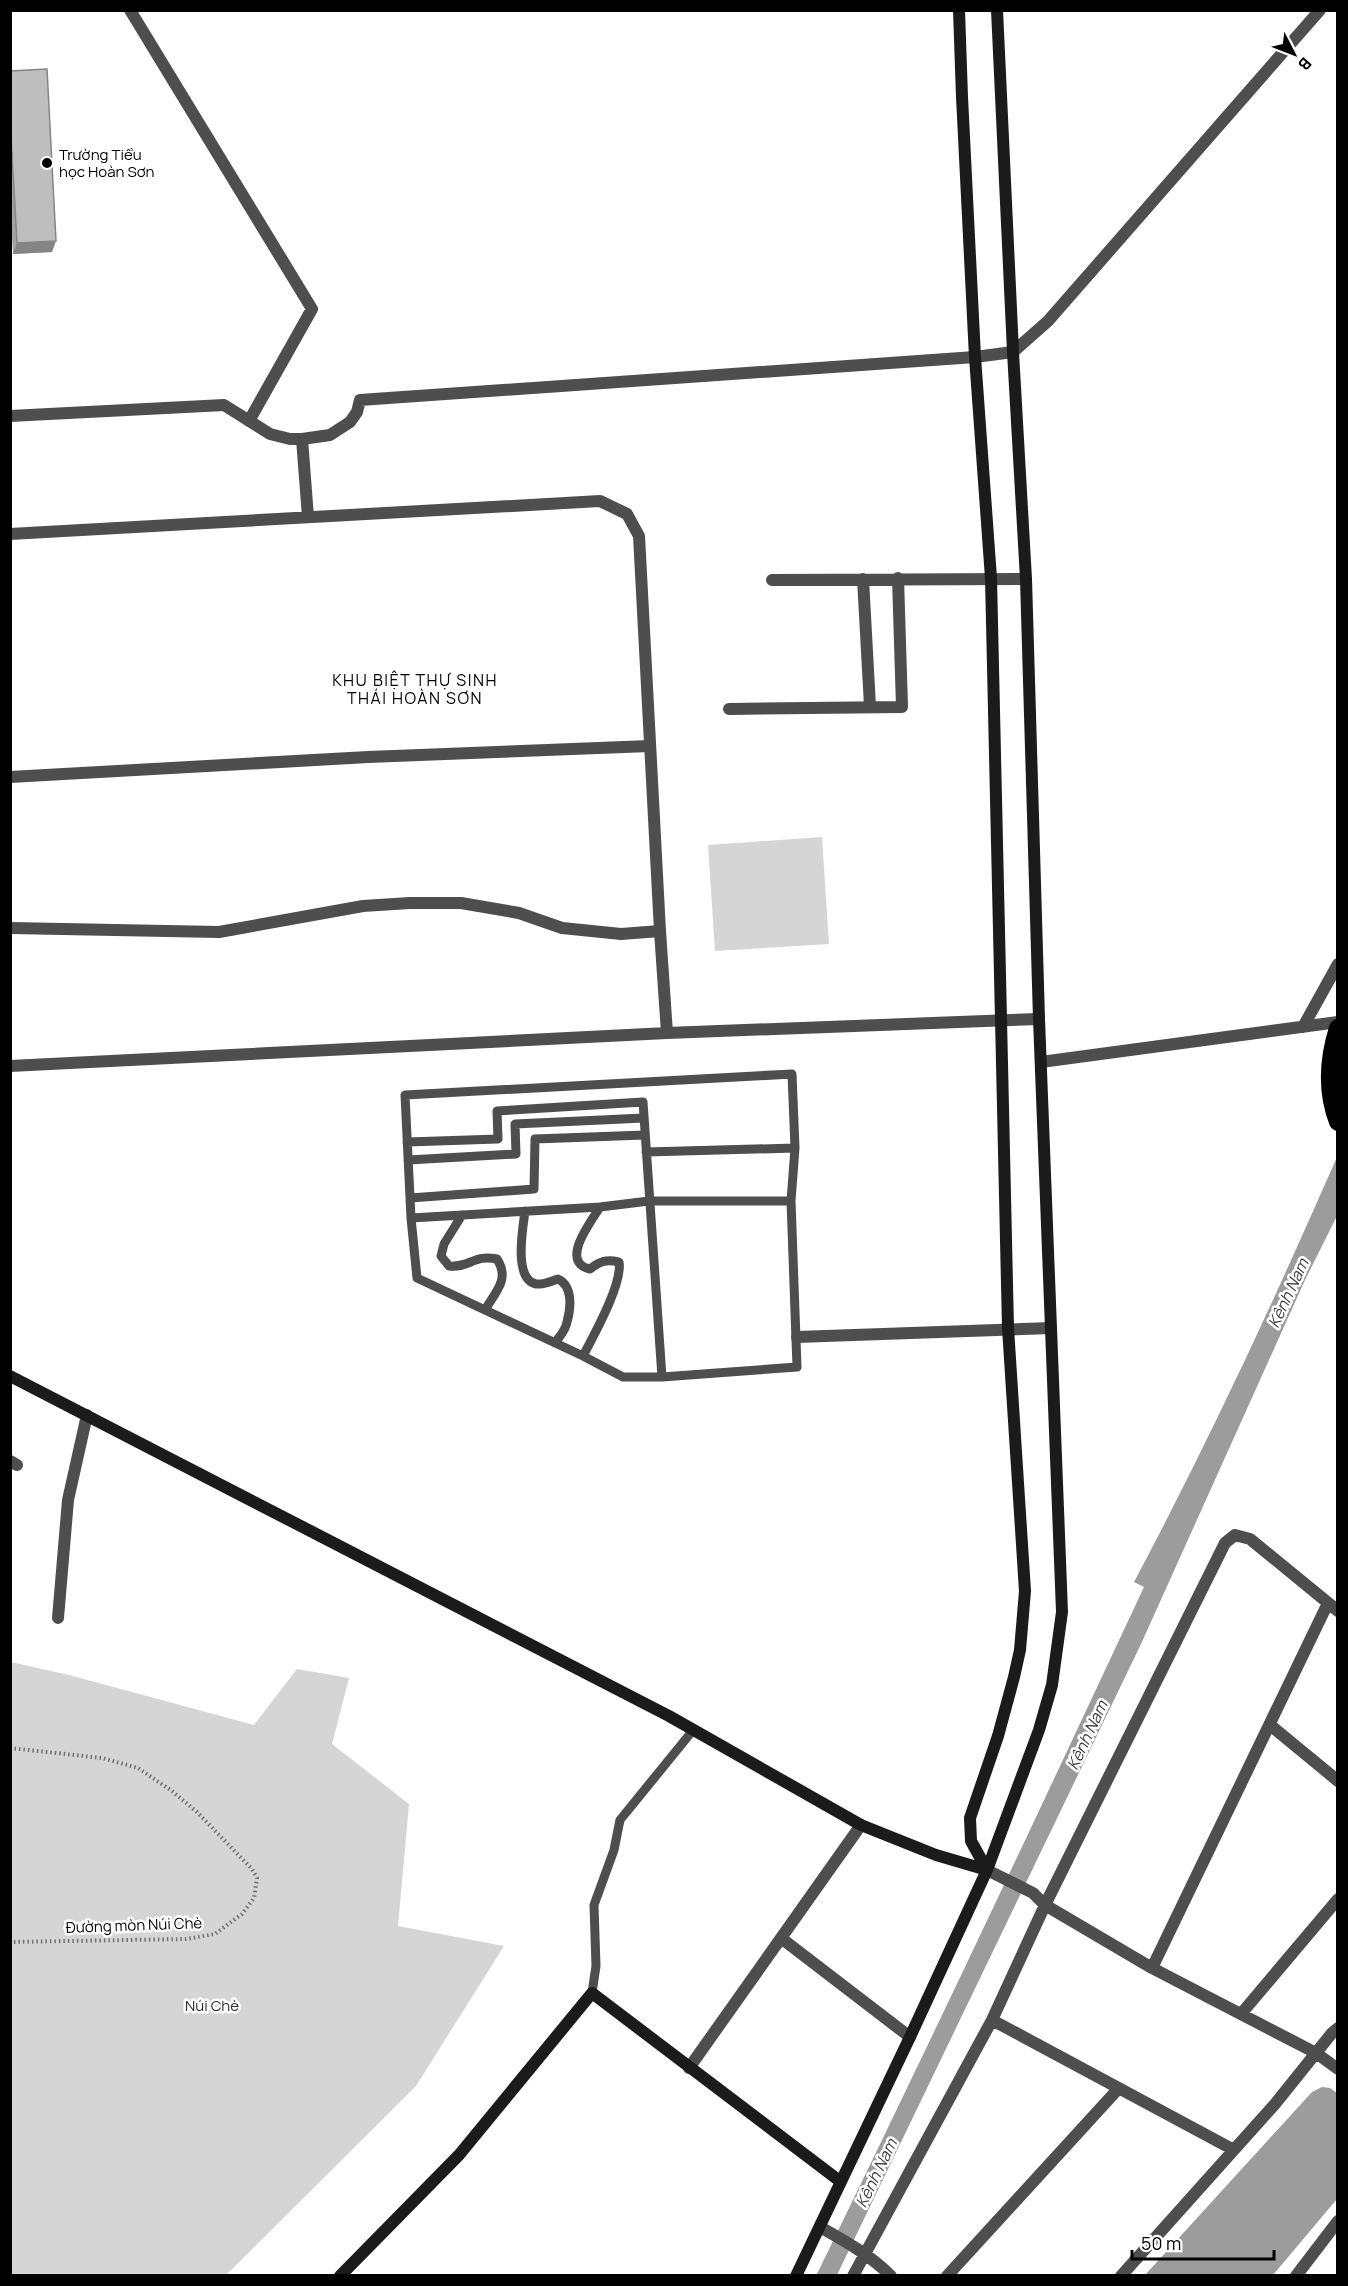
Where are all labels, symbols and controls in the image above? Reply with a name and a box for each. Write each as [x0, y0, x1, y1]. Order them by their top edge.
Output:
north arrow [1264, 24, 1324, 84]
text: B [1294, 53, 1317, 75]
place label: Trường Tiểu học Hoàn Sơn [59, 144, 155, 182]
marker: Trường Tiểu học Hoàn Sơn [40, 156, 54, 170]
district label: KHU BIỆT THỰ SINH THÁI HOÀN SƠN [332, 669, 498, 709]
water label: Kênh Nam [1262, 1254, 1314, 1331]
water label: Kênh Nam [1061, 1696, 1113, 1773]
street label: Đường mòn Núi Chè [65, 1912, 203, 1938]
park label: Núi Chè [185, 1995, 239, 2016]
water label: Kênh Nam [850, 2134, 903, 2211]
scale bar [1132, 2223, 1274, 2261]
text: 50 m [1141, 2231, 1181, 2255]

